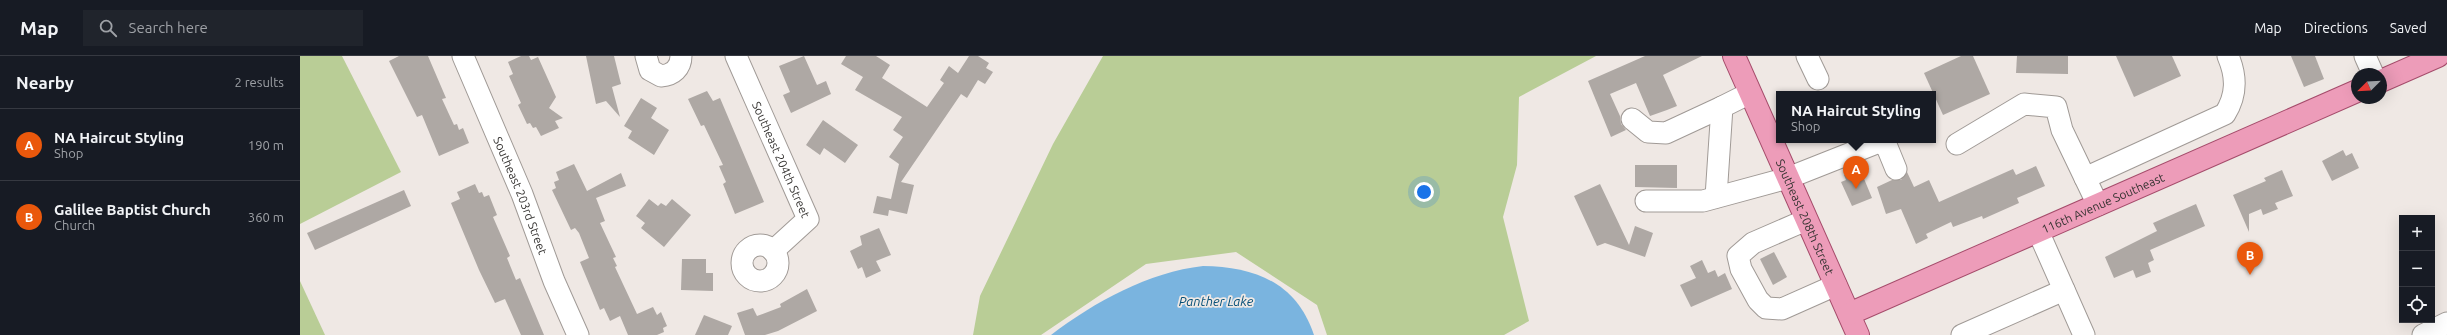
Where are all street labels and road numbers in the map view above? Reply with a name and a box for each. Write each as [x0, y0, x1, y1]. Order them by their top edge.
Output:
street label: Southeast 204th Street [750, 99, 813, 220]
street label: Southeast 203rd Street [492, 135, 550, 256]
street label: Southeast 208th Street [1774, 157, 1837, 277]
street label: 116th Avenue Southeast [2039, 170, 2166, 235]

